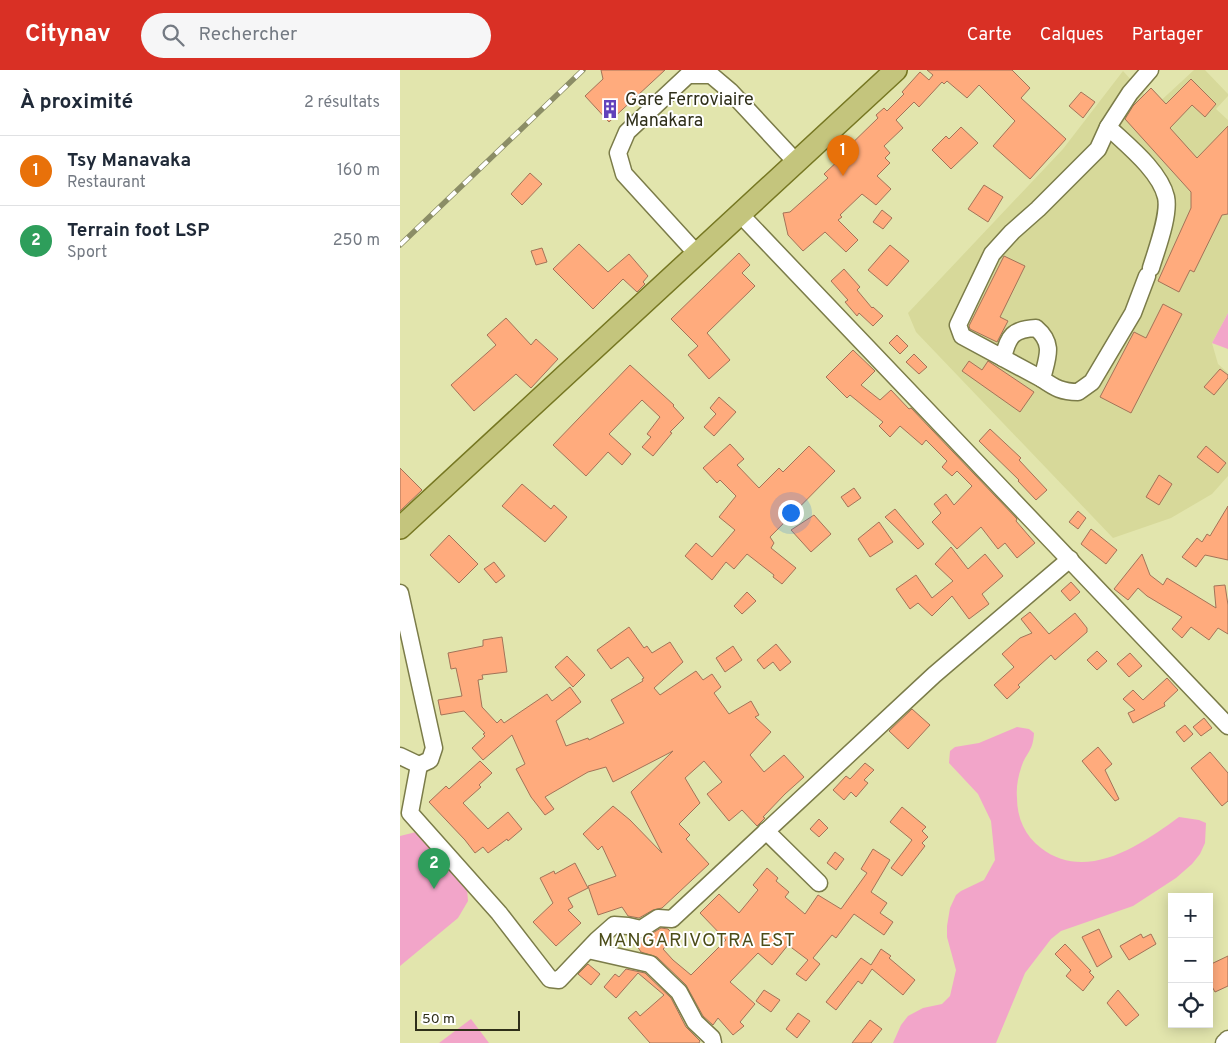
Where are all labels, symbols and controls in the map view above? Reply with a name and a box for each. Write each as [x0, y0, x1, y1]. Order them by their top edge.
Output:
search box [141, 13, 491, 58]
text: Citynav [25, 20, 111, 50]
icon: search [159, 21, 187, 49]
text: Rechercher [199, 23, 297, 47]
text: Carte [967, 24, 1012, 47]
text: Calques [1040, 24, 1104, 47]
text: Partager [1132, 24, 1203, 47]
text: À proximité [20, 89, 133, 116]
place label: Gare Ferroviaire Manakara [625, 89, 754, 133]
text: 2 résultats [304, 93, 380, 113]
building icon: Gare Ferroviaire Manakara [599, 98, 621, 120]
pin: 1 [827, 135, 859, 176]
text: Tsy Manavaka [67, 149, 191, 173]
text: 1 [33, 161, 39, 181]
text: 160 m [337, 161, 380, 181]
text: Restaurant [67, 173, 146, 193]
text: Terrain foot LSP [67, 219, 209, 243]
text: 2 [31, 231, 41, 251]
text: 250 m [333, 231, 380, 251]
text: Sport [67, 243, 107, 263]
your location [778, 500, 804, 526]
pin: 2 [418, 848, 450, 889]
map controls [1168, 893, 1213, 1028]
button: + [1168, 893, 1213, 938]
district label: MANGARIVOTRA EST [598, 929, 796, 953]
button: − [1168, 938, 1213, 983]
button: locate [1168, 983, 1213, 1028]
scale bar [415, 1008, 520, 1031]
text: 50 m [422, 1011, 455, 1028]

